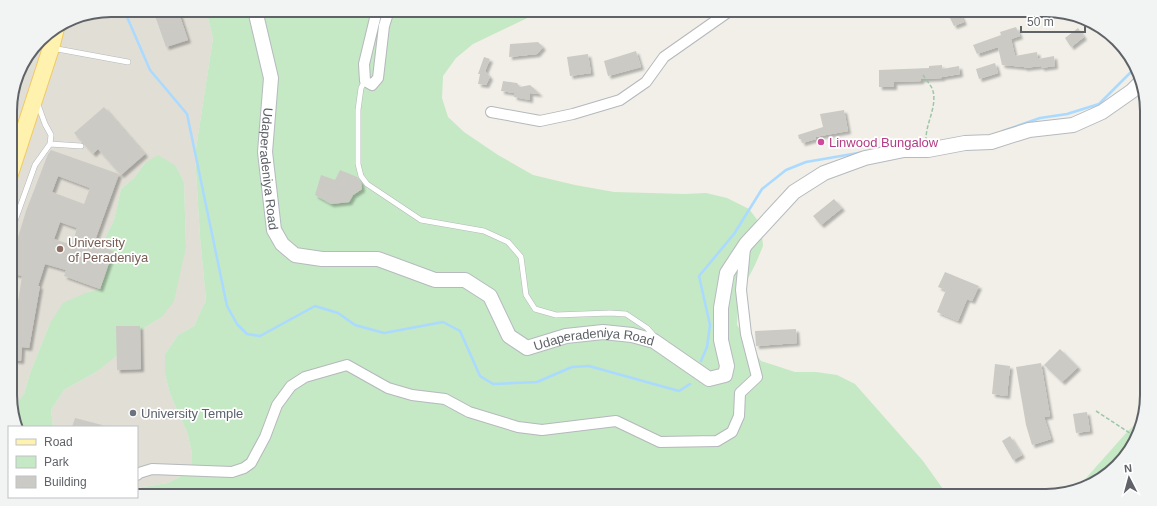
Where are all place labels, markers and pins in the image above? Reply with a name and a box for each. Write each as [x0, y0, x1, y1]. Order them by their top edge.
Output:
place label: Linwood Bungalow [829, 135, 939, 150]
marker: Linwood Bungalow [816, 137, 826, 147]
place label: University of Peradeniya [68, 235, 149, 265]
marker: University of Peradeniya [55, 244, 65, 254]
place label: University Temple [141, 406, 243, 421]
marker: University Temple [128, 408, 138, 418]

